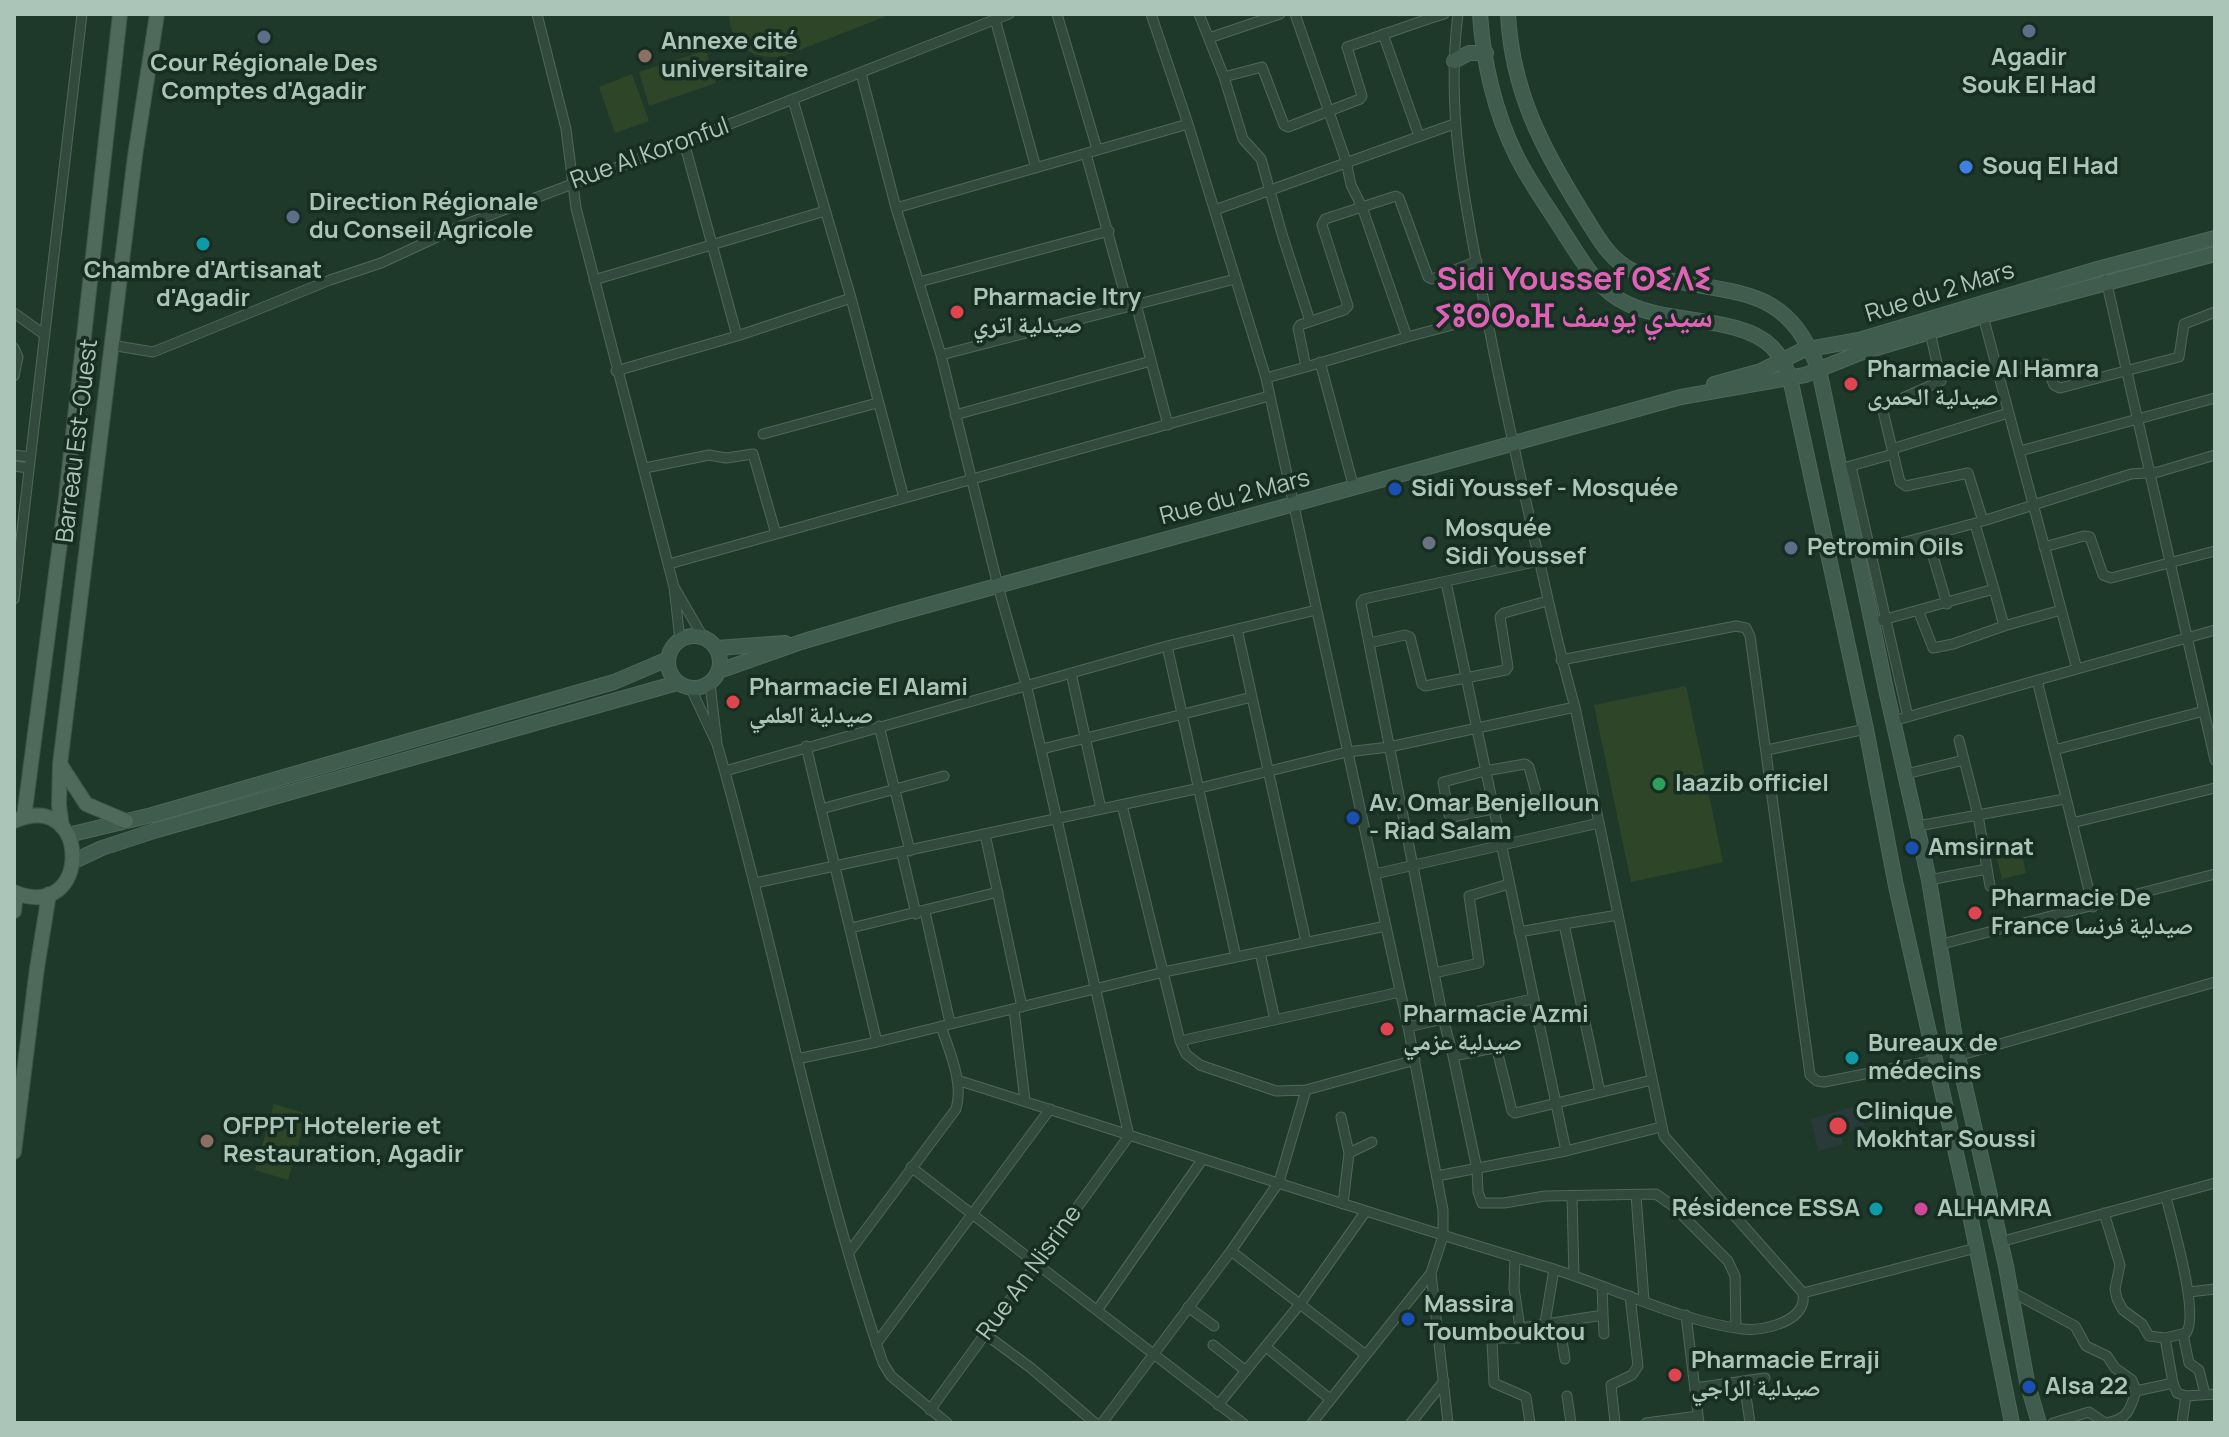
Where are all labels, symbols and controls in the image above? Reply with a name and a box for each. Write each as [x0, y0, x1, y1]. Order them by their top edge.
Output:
marker: Agadir Souk El Had [2020, 22, 2038, 40]
marker: Cour Régionale Des Comptes d'Agadir [255, 28, 273, 46]
place label: Annexe cité universitaire [661, 28, 809, 84]
place label: Agadir Souk El Had [1962, 44, 2096, 100]
marker: Annexe cité universitaire [636, 47, 654, 65]
place label: Cour Régionale Des Comptes d'Agadir [150, 50, 378, 106]
street label: Rue Al Koronful [567, 112, 733, 196]
place label: Souq El Had [1982, 153, 2119, 181]
marker: Souq El Had [1957, 158, 1975, 176]
place label: Direction Régionale du Conseil Agricole [309, 189, 539, 245]
marker: Direction Régionale du Conseil Agricole [284, 208, 302, 226]
marker: Chambre d'Artisanat d'Agadir [194, 235, 212, 253]
place label: Chambre d'Artisanat d'Agadir [84, 257, 322, 313]
street label: Rue du 2 Mars [1862, 257, 2018, 329]
district label: Sidi Youssef ⵙⵉⴷⵉ ⵢⵓⵙⵙⴰⴼ سيدي يوسف [1435, 262, 1713, 337]
place label: Pharmacie Itry صيدلية اتري [973, 284, 1141, 340]
marker: Pharmacie Itry صيدلية اتري [948, 303, 966, 321]
street label: Barreau Est-Ouest [51, 337, 105, 545]
place label: Pharmacie Al Hamra صيدلية الحمرى [1867, 356, 2099, 412]
marker: Pharmacie Al Hamra صيدلية الحمرى [1842, 375, 1860, 393]
street label: Rue du 2 Mars [1157, 464, 1313, 532]
place label: Sidi Youssef - Mosquée [1411, 475, 1678, 503]
marker: Sidi Youssef - Mosquée [1386, 480, 1404, 498]
place label: Mosquée Sidi Youssef [1445, 515, 1586, 571]
marker: Mosquée Sidi Youssef [1420, 534, 1438, 552]
place label: Petromin Oils [1807, 534, 1964, 562]
marker: Petromin Oils [1782, 539, 1800, 557]
place label: Pharmacie El Alami صيدلية العلمي [749, 674, 968, 730]
marker: Pharmacie El Alami صيدلية العلمي [724, 693, 742, 711]
place label: laazib officiel [1675, 770, 1829, 798]
marker: laazib officiel [1650, 775, 1668, 793]
place label: Av. Omar Benjelloun - Riad Salam [1369, 790, 1599, 846]
marker: Av. Omar Benjelloun - Riad Salam [1344, 809, 1362, 827]
place label: Amsirnat [1928, 834, 2034, 862]
marker: Amsirnat [1903, 839, 1921, 857]
place label: Pharmacie De France صيدلية فرنسا [1991, 885, 2193, 941]
marker: Pharmacie De France صيدلية فرنسا [1966, 904, 1984, 922]
place label: Pharmacie Azmi صيدلية عزمي [1403, 1001, 1589, 1057]
marker: Pharmacie Azmi صيدلية عزمي [1378, 1020, 1396, 1038]
place label: Bureaux de médecins [1868, 1030, 1998, 1086]
marker: Bureaux de médecins [1843, 1049, 1861, 1067]
place label: Clinique Mokhtar Soussi [1856, 1098, 2036, 1154]
place label: OFPPT Hotelerie et Restauration, Agadir [223, 1113, 463, 1169]
marker: Clinique Mokhtar Soussi [1827, 1115, 1849, 1137]
marker: OFPPT Hotelerie et Restauration, Agadir [198, 1132, 216, 1150]
place label: Résidence ESSA [1672, 1195, 1860, 1223]
place label: ALHAMRA [1937, 1195, 2052, 1223]
street label: Rue An Nisrine [971, 1200, 1089, 1346]
marker: Résidence ESSA [1867, 1200, 1885, 1218]
marker: ALHAMRA [1912, 1200, 1930, 1218]
place label: Massira Toumbouktou [1424, 1291, 1585, 1347]
marker: Massira Toumbouktou [1399, 1310, 1417, 1328]
place label: Pharmacie Erraji صيدلية الراجي [1691, 1347, 1880, 1403]
marker: Pharmacie Erraji صيدلية الراجي [1666, 1366, 1684, 1384]
place label: Alsa 22 [2045, 1373, 2128, 1401]
marker: Alsa 22 [2020, 1378, 2038, 1396]

